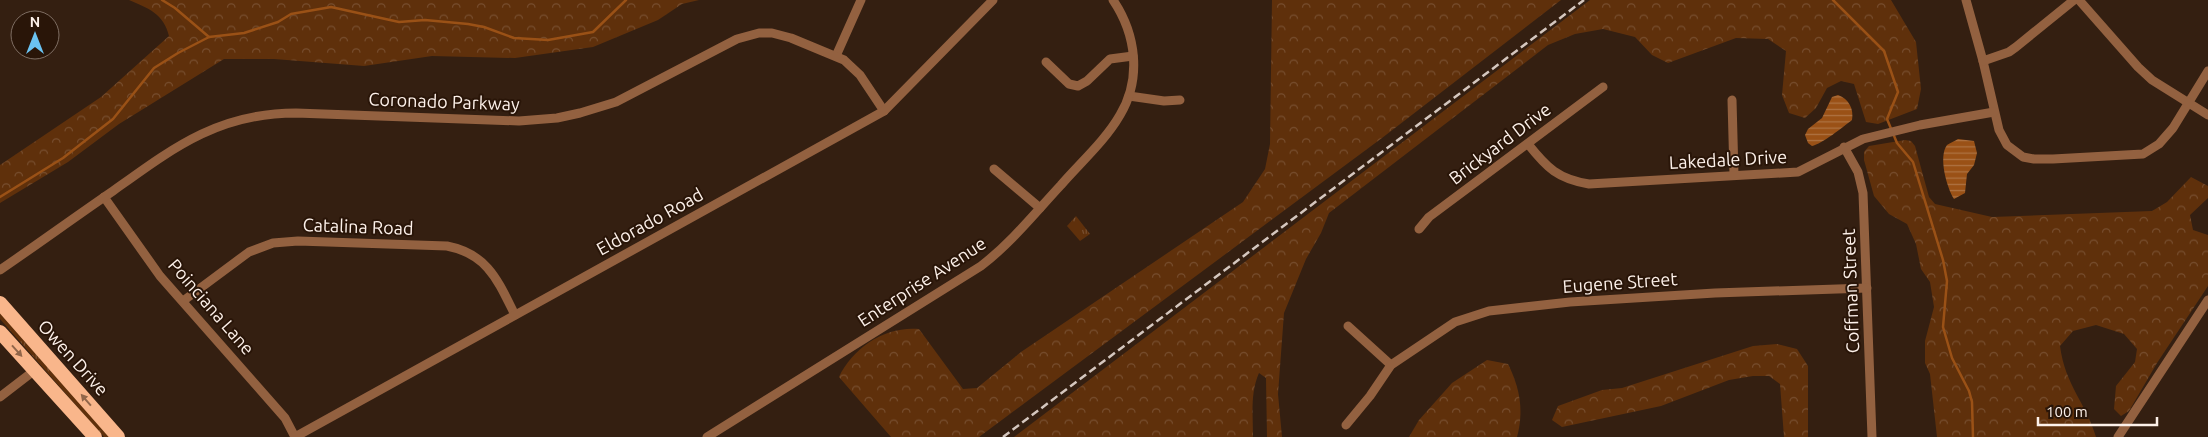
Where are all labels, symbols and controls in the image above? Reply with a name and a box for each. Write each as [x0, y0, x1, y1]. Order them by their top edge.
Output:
north arrow [10, 10, 60, 60]
text: N [30, 14, 40, 30]
street label: Coronado Parkway [368, 88, 520, 114]
street label: Brickyard Drive [1445, 98, 1554, 188]
street label: Lakedale Drive [1668, 146, 1788, 172]
street label: Eldorado Road [593, 184, 706, 259]
street label: Catalina Road [302, 214, 414, 238]
street label: Coffman Street [1838, 228, 1862, 354]
street label: Enterprise Avenue [854, 232, 989, 330]
street label: Poinciana Lane [165, 254, 259, 358]
street label: Eugene Street [1562, 268, 1678, 296]
street label: Owen Drive [35, 315, 113, 399]
one-way arrow [11, 344, 23, 356]
one-way arrow [80, 394, 91, 407]
scale bar [2038, 394, 2157, 426]
text: 100 m [2046, 403, 2088, 420]

